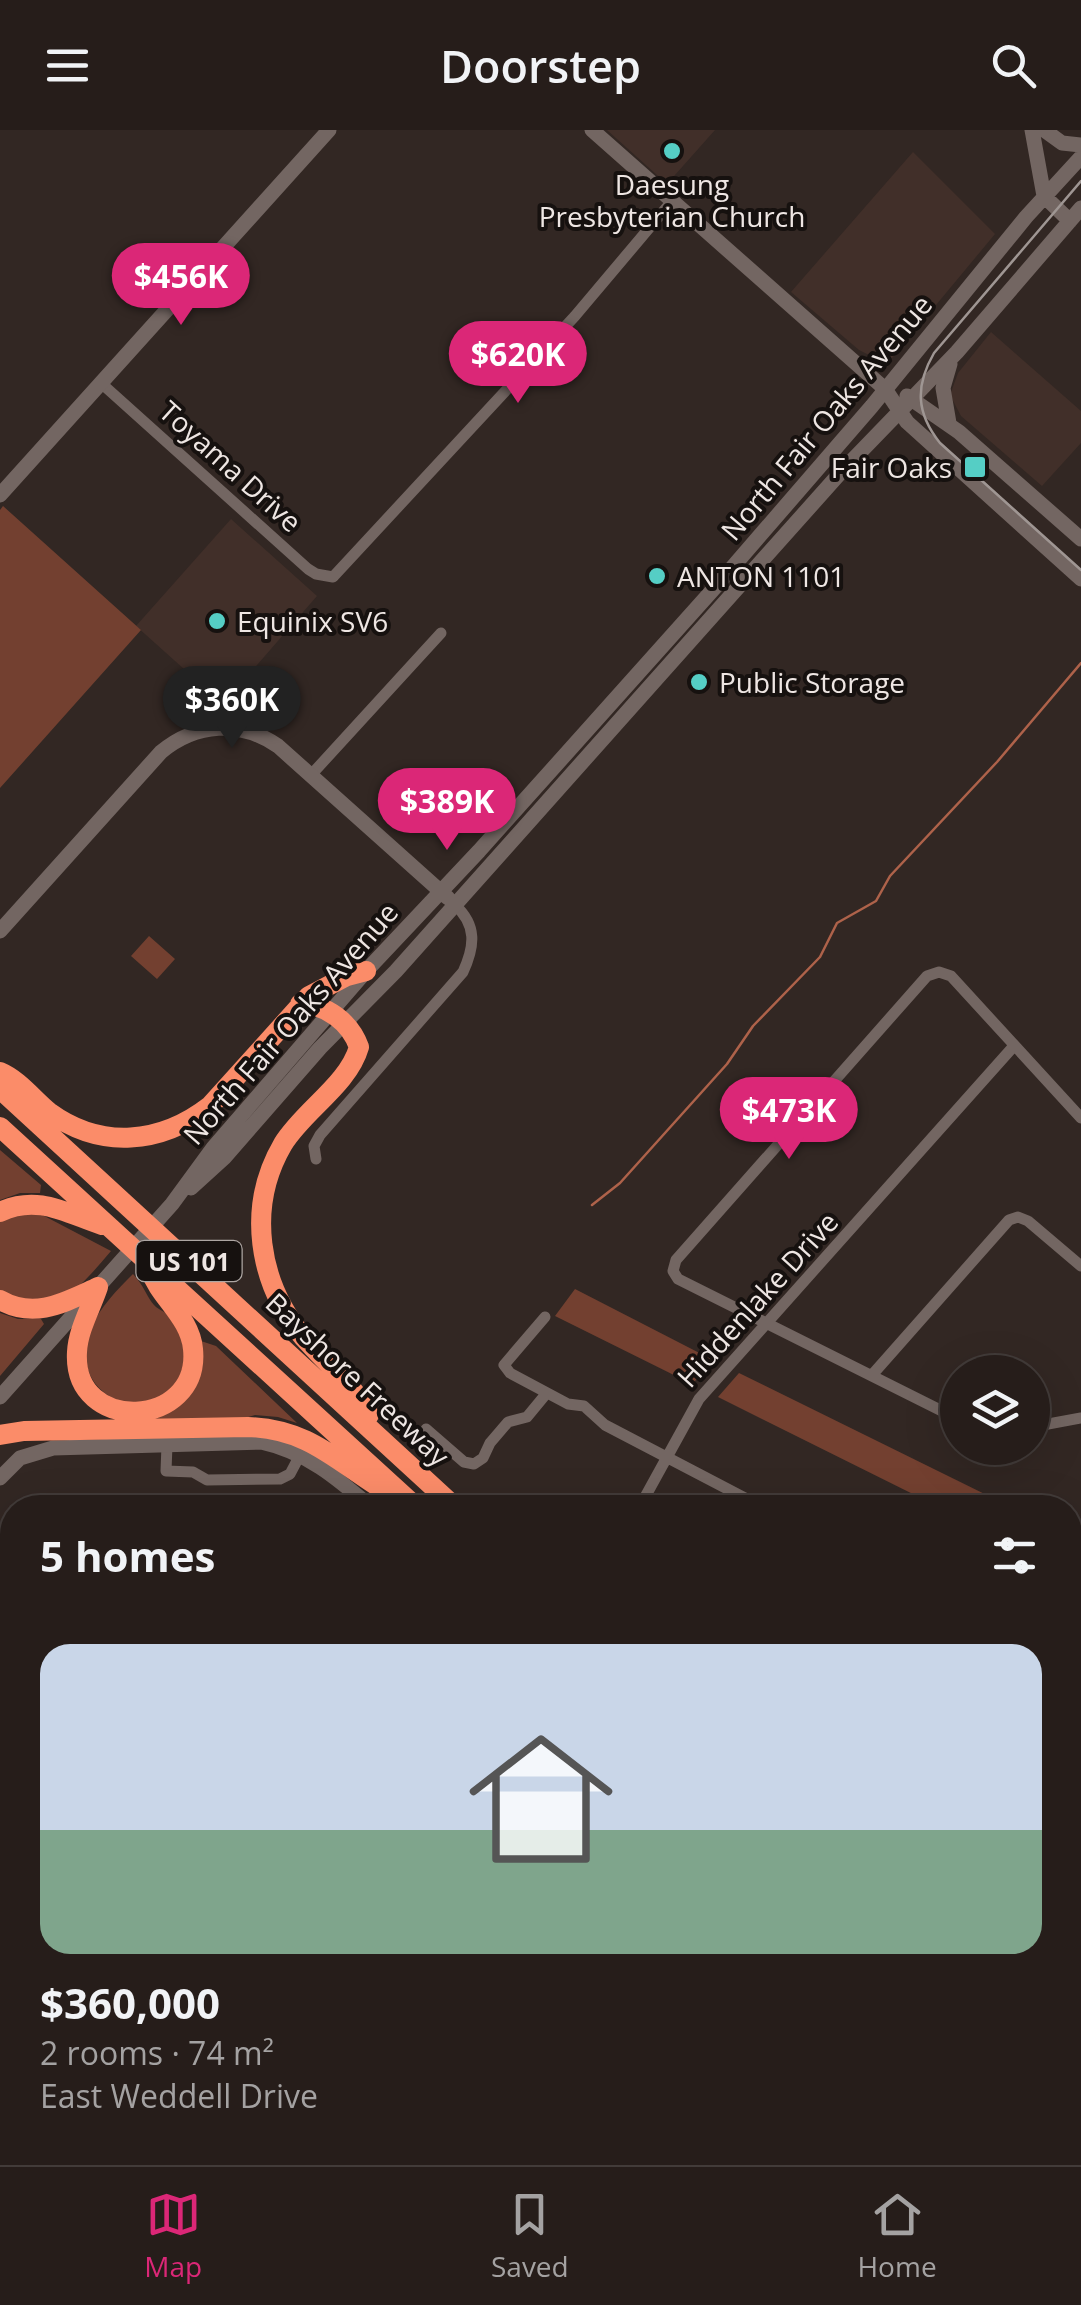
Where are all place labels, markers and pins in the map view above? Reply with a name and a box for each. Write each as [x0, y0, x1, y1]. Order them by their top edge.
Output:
marker: Daesung Presbyterian Church [661, 140, 683, 162]
place label: Daesung Presbyterian Church [539, 165, 805, 235]
pin: $456K [111, 243, 251, 328]
pin: $620K [448, 321, 588, 406]
place label: Fair Oaks [831, 450, 952, 484]
marker: Fair Oaks [962, 454, 988, 480]
place label: ANTON 1101 [677, 557, 845, 595]
marker: ANTON 1101 [646, 565, 668, 587]
place label: Equinix SV6 [237, 602, 388, 640]
marker: Equinix SV6 [206, 610, 228, 632]
place label: Public Storage [719, 663, 905, 701]
pin: $360K [162, 666, 302, 751]
marker: Public Storage [688, 671, 710, 693]
pin: $389K [377, 768, 517, 853]
pin: $473K [719, 1077, 859, 1162]

